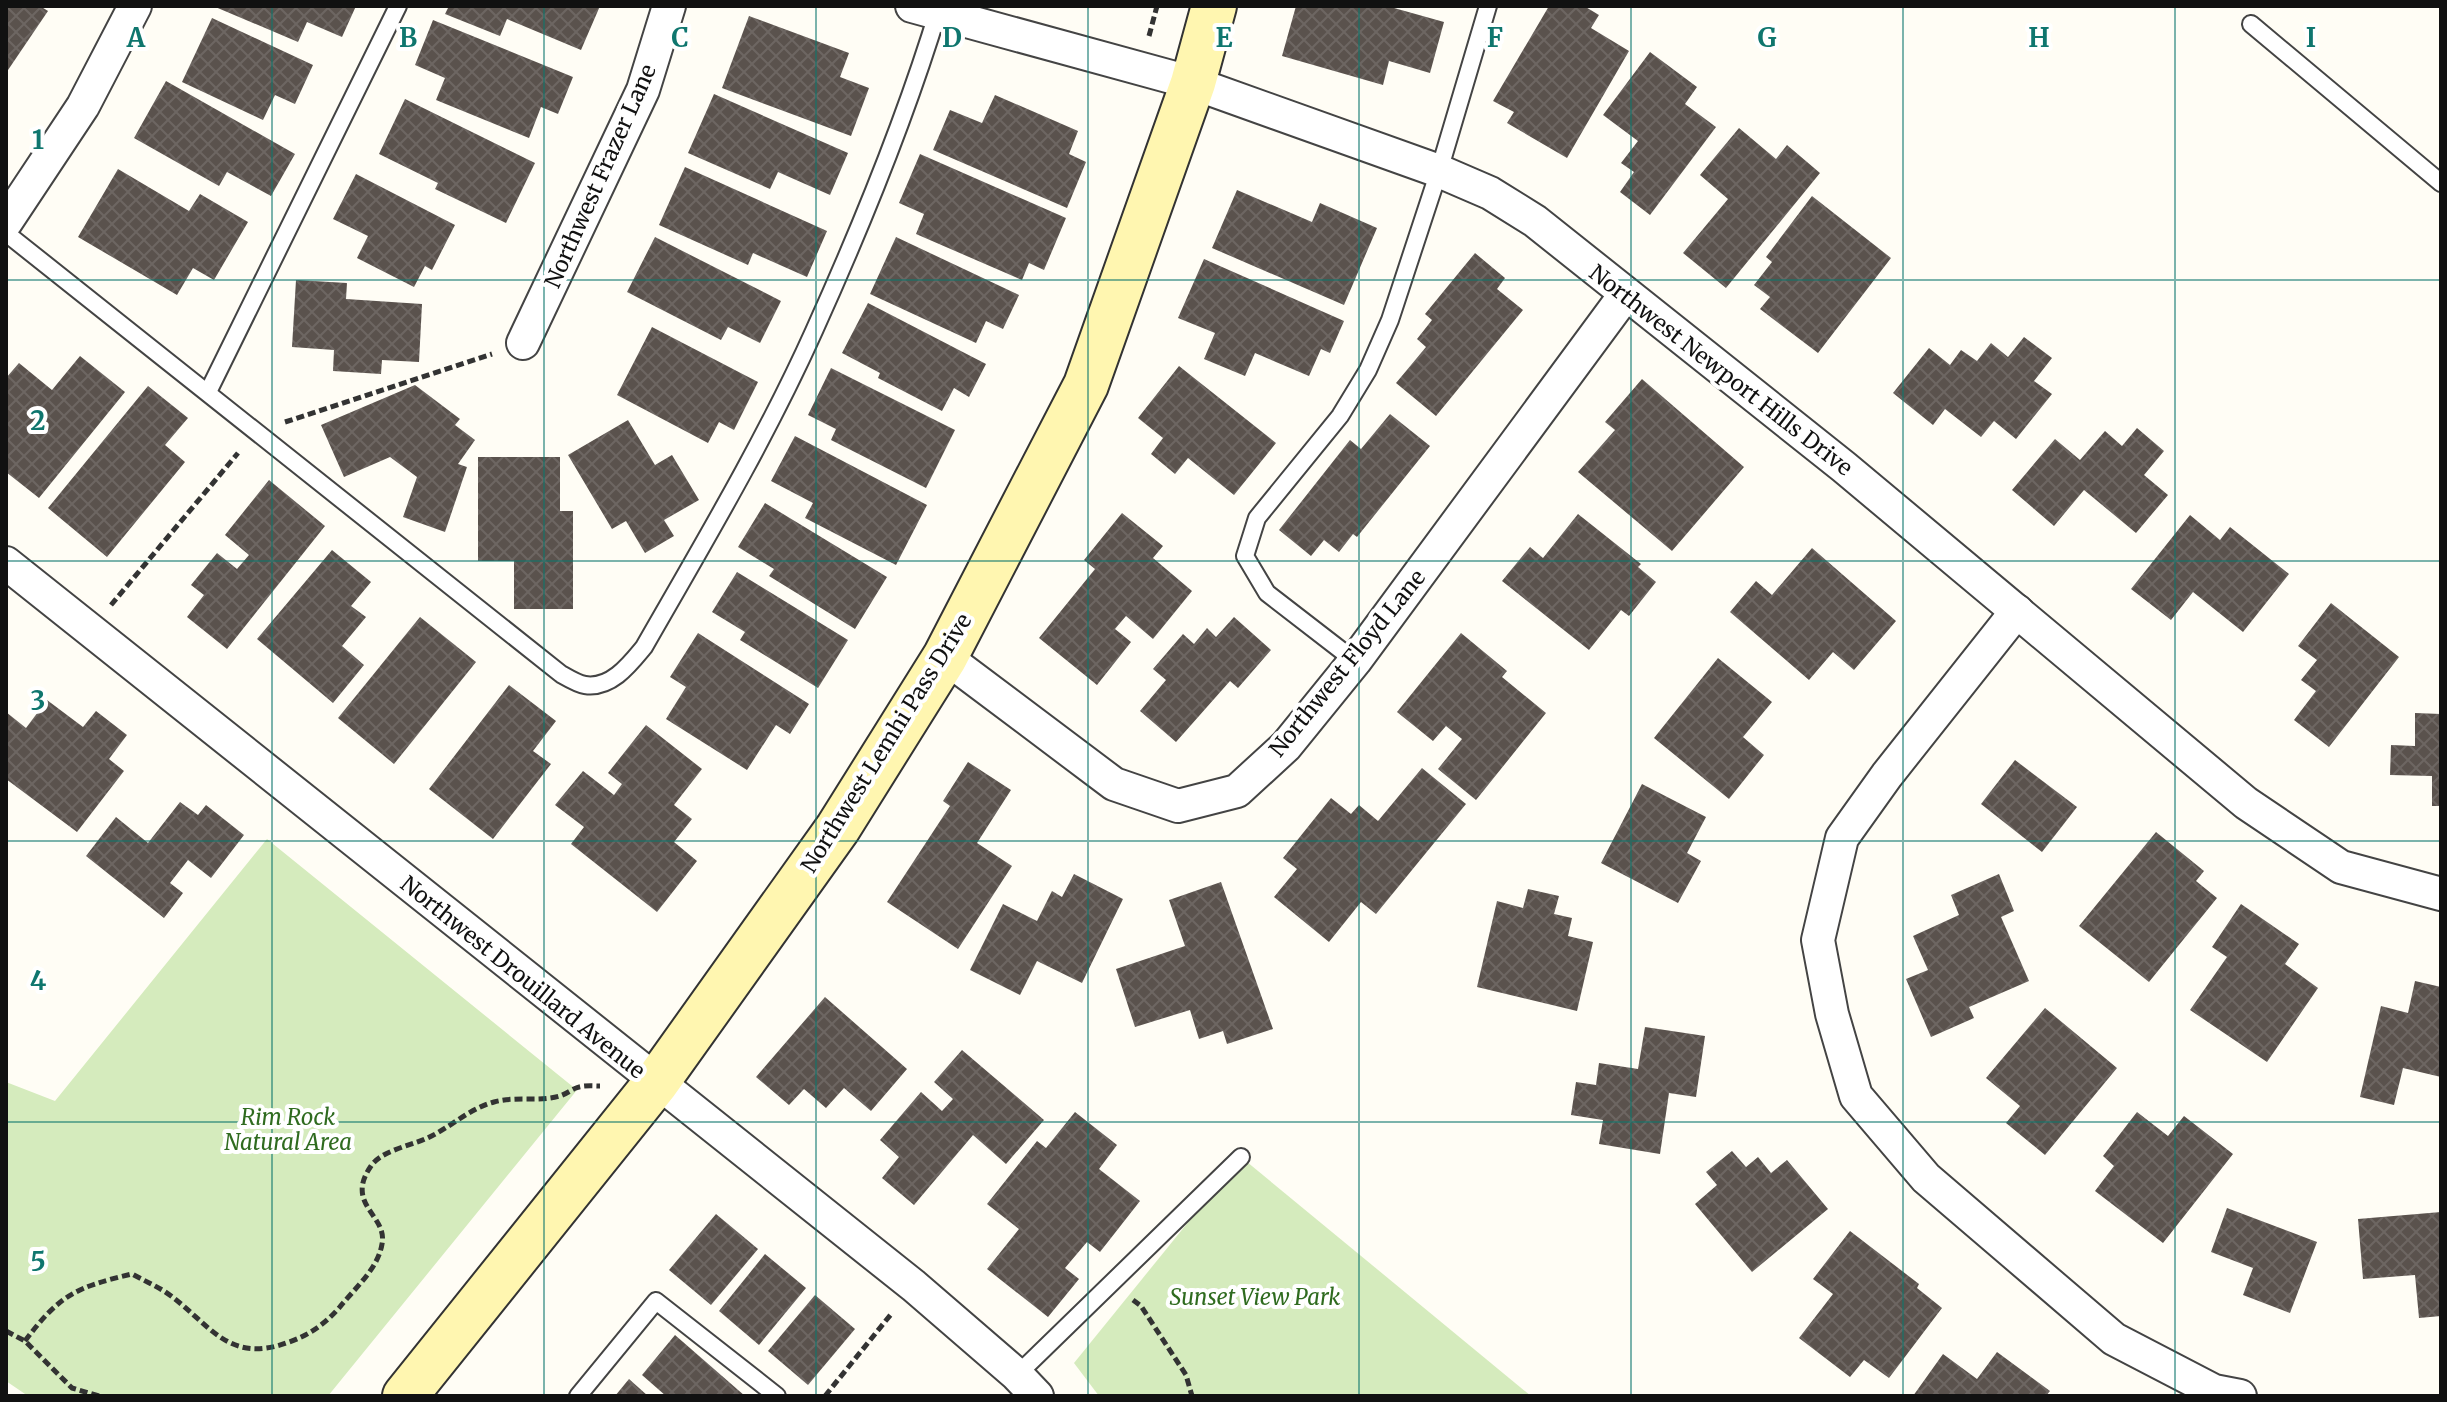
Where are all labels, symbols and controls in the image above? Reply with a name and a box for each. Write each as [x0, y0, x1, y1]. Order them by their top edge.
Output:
text: A [126, 21, 146, 54]
text: B [399, 21, 417, 54]
text: C [671, 21, 689, 54]
text: D [942, 21, 962, 54]
text: E [1216, 21, 1233, 54]
text: F [1487, 21, 1503, 54]
text: G [1758, 21, 1777, 54]
text: H [2028, 21, 2050, 54]
text: I [2306, 21, 2316, 54]
street label: Northwest Frazer Lane [538, 60, 662, 292]
text: 1 [32, 123, 44, 156]
street label: Northwest Newport Hills Drive [1584, 258, 1858, 482]
text: 2 [30, 404, 46, 437]
street label: Northwest Floyd Lane [1263, 564, 1431, 762]
street label: Northwest Lemhi Pass Drive [795, 608, 977, 878]
text: 3 [31, 684, 45, 717]
street label: Northwest Drouillard Avenue [395, 870, 651, 1084]
text: 4 [30, 964, 47, 997]
park label: Rim Rock Natural Area [224, 1103, 352, 1156]
text: 5 [30, 1245, 46, 1278]
park label: Sunset View Park [1170, 1283, 1340, 1311]

